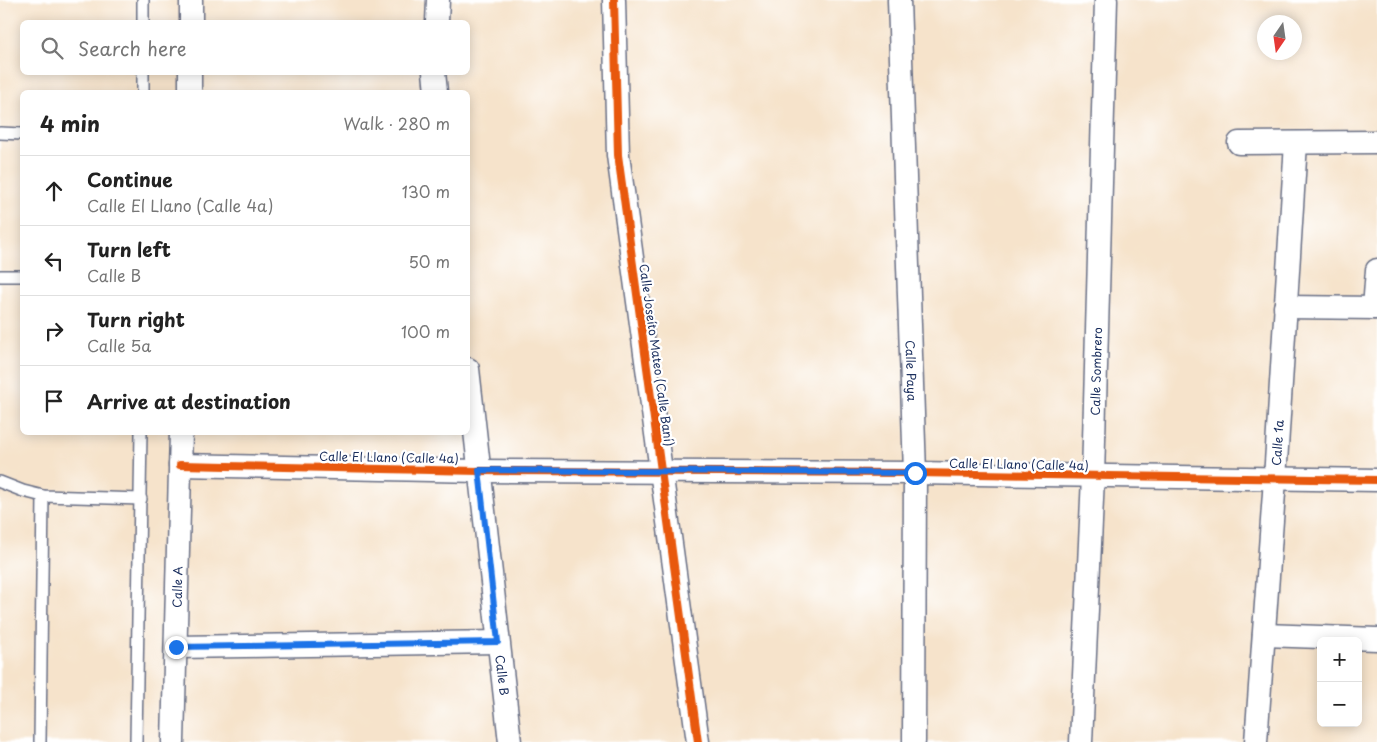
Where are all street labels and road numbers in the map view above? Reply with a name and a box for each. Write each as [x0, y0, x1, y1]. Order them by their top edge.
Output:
street label: Calle Joseíto Mateo (Calle Baní) [635, 263, 679, 447]
street label: Calle Sombrero [1086, 327, 1106, 416]
street label: Calle Paya [902, 340, 922, 402]
street label: Calle 1a [1267, 419, 1288, 466]
street label: Calle El Llano (Calle 4a) [319, 447, 459, 467]
street label: Calle El Llano (Calle 4a) [949, 454, 1089, 474]
street label: Calle A [167, 566, 187, 608]
street label: Calle B [491, 654, 514, 696]

